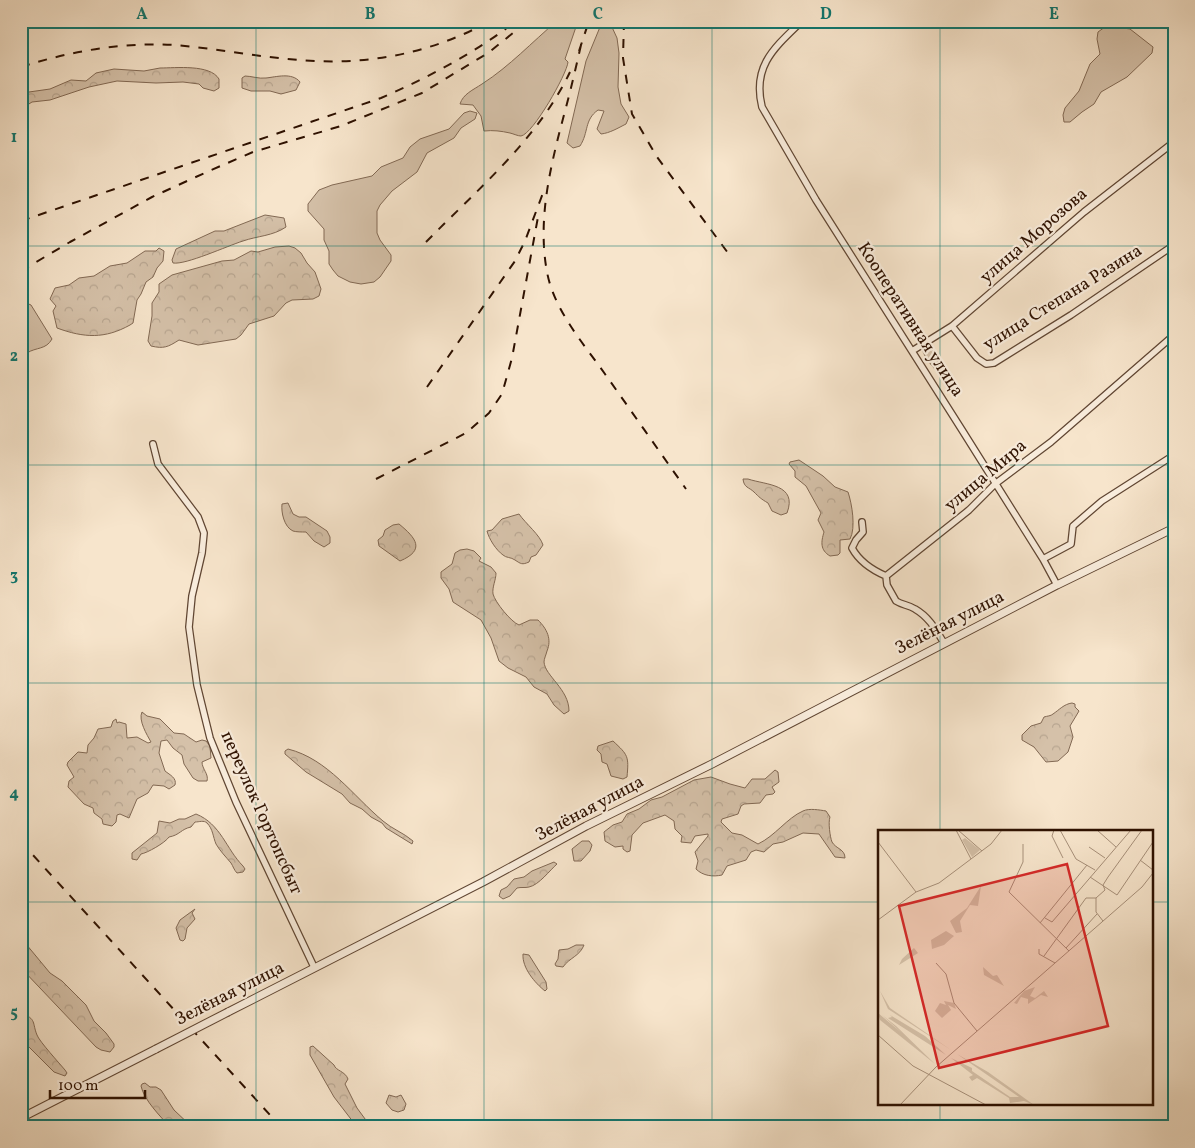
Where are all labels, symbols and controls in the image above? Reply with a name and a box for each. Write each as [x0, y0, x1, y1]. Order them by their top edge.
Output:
text: A [136, 4, 148, 26]
text: B [365, 4, 376, 26]
text: C [593, 4, 603, 26]
text: D [820, 4, 832, 26]
text: E [1049, 4, 1059, 26]
text: 1 [11, 127, 17, 149]
street label: улица Морозова [975, 182, 1093, 290]
street label: Кооперативная улица [851, 238, 969, 402]
street label: улица Степана Разина [979, 239, 1147, 357]
text: 2 [10, 346, 18, 368]
street label: улица Мира [939, 434, 1033, 518]
text: 3 [10, 565, 18, 587]
street label: Зелёная улица [891, 585, 1009, 661]
street label: переулок Гортопсбыт [214, 727, 308, 899]
street label: Зелёная улица [531, 770, 649, 848]
text: 4 [9, 783, 19, 805]
inset map [878, 830, 1152, 1106]
street label: Зелёная улица [171, 956, 289, 1032]
text: 5 [10, 1002, 18, 1024]
scale bar [50, 1068, 145, 1100]
text: 100 m [58, 1076, 98, 1097]

